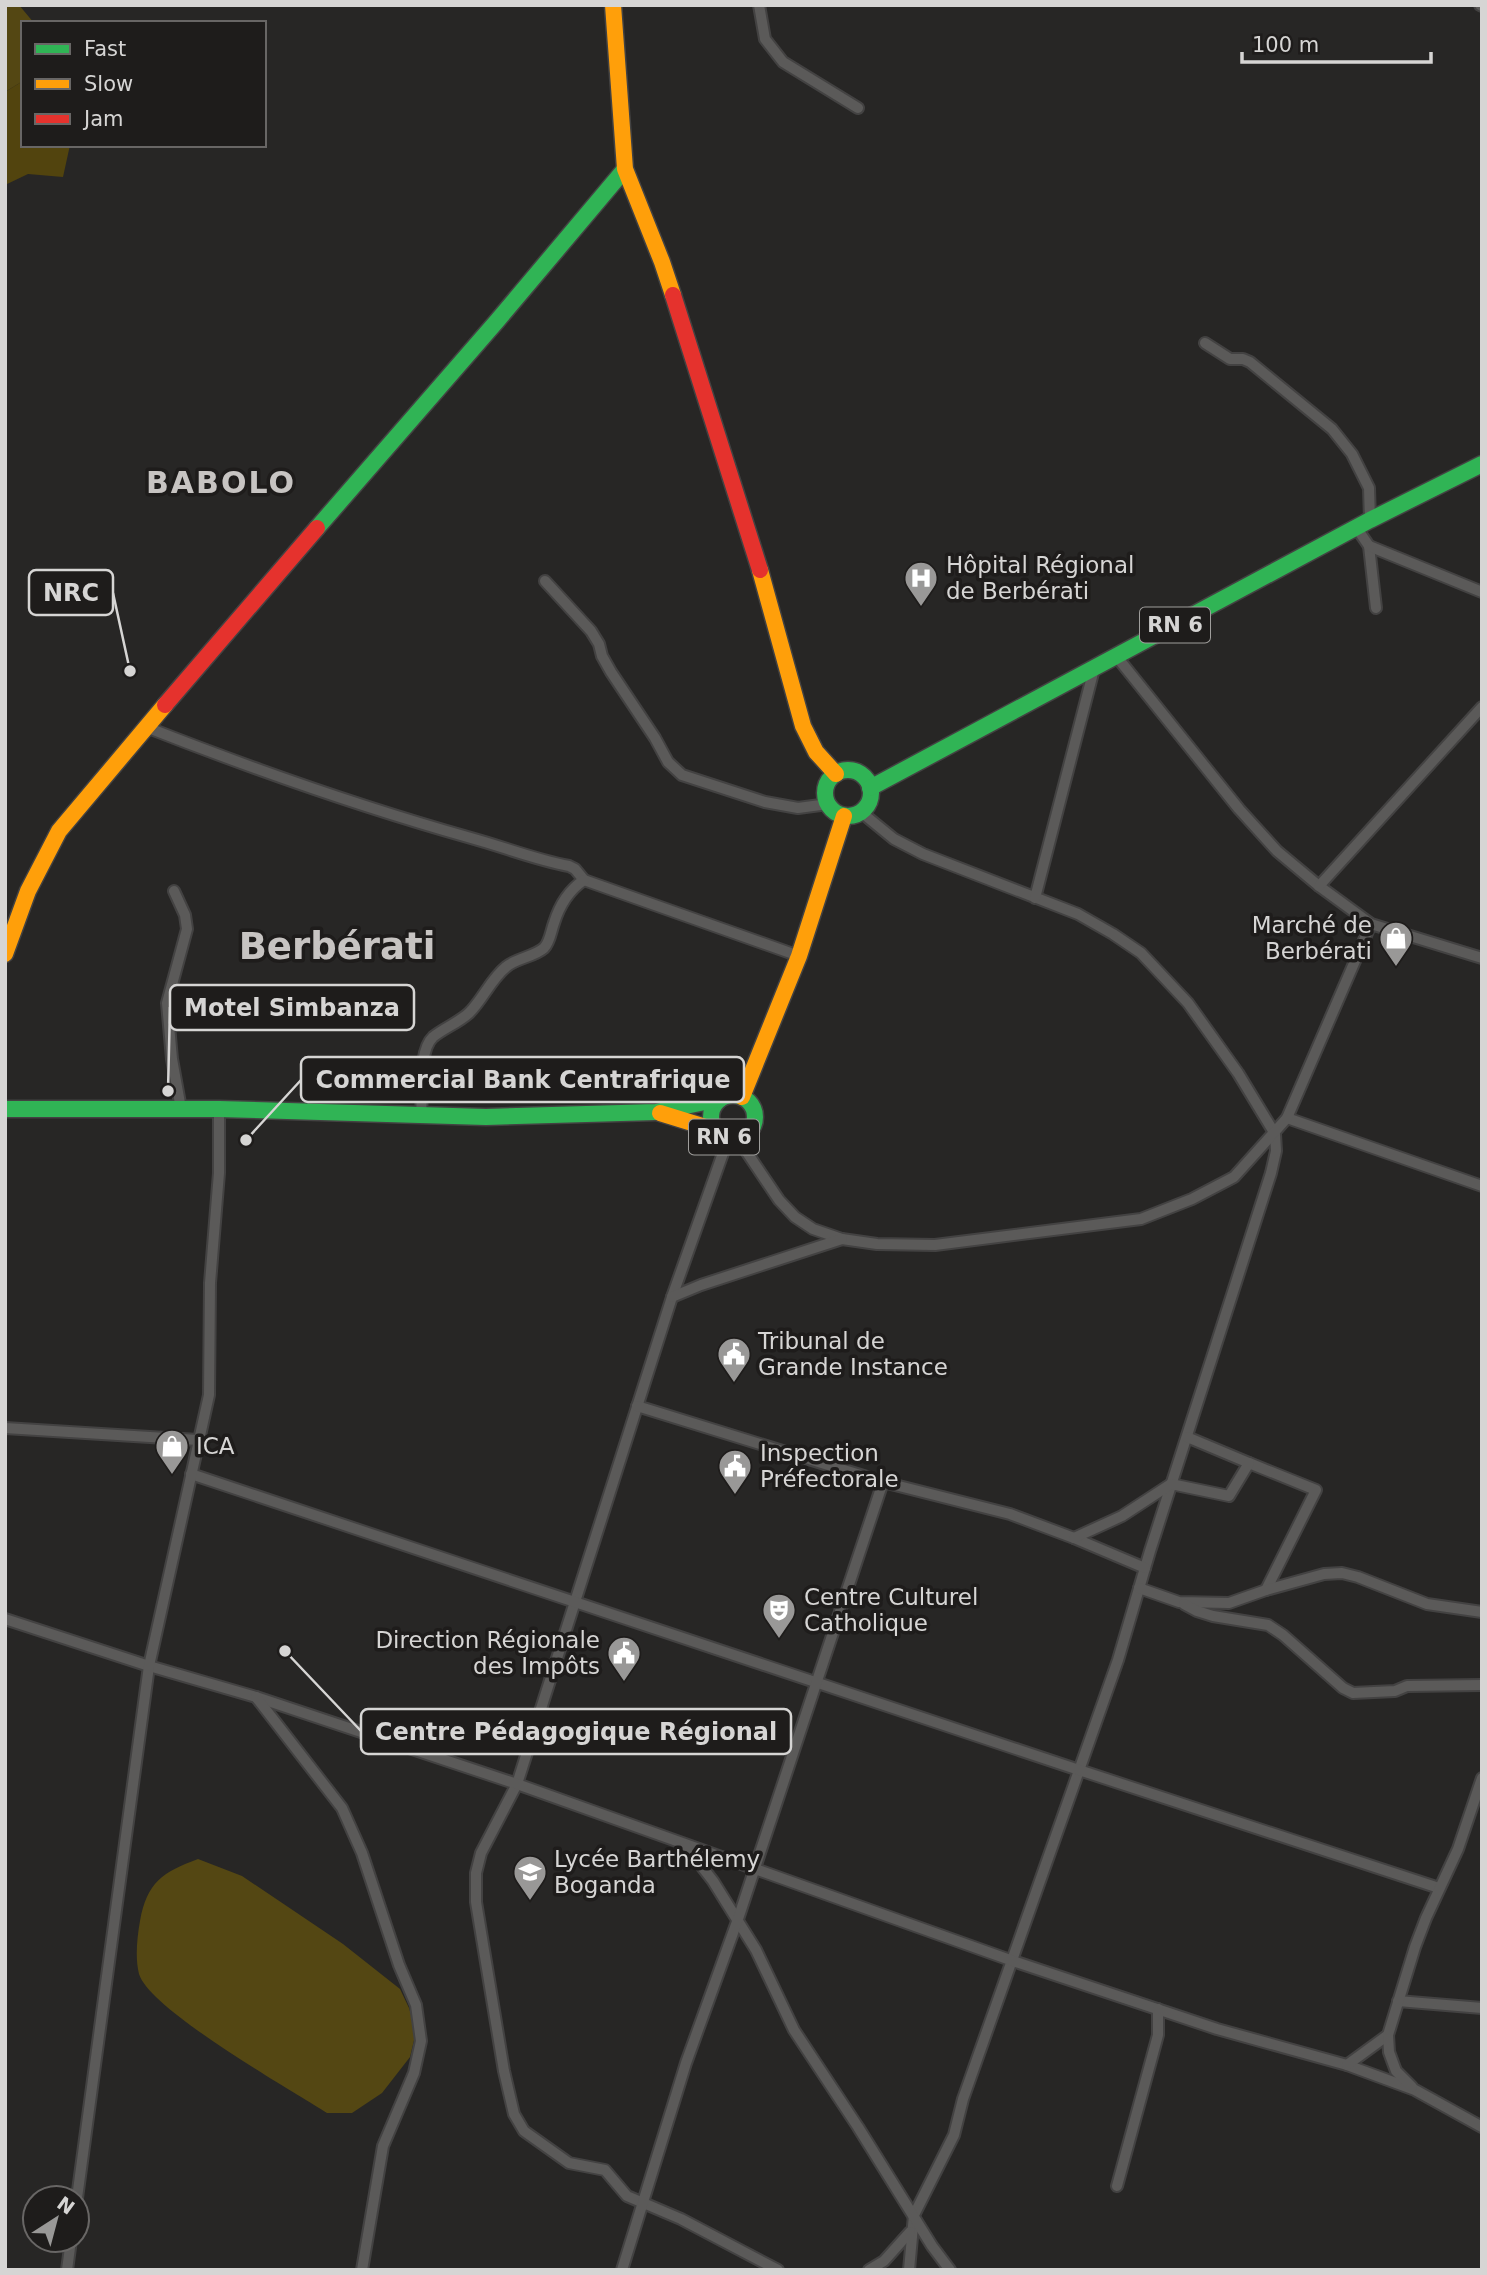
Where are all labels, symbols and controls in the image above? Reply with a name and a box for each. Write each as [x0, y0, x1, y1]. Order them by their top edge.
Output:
legend [21, 21, 266, 147]
scale bar [1242, 21, 1431, 65]
text: 100 m [1252, 33, 1319, 57]
text: Fast [84, 37, 126, 61]
text: Slow [84, 72, 133, 96]
text: Jam [82, 107, 124, 131]
district label: BABOLO [146, 465, 296, 500]
place label: Hôpital Régional de Berbérati [946, 552, 1134, 604]
hospital icon: Hôpital Régional de Berbérati [902, 559, 940, 608]
callout: NRC [29, 570, 113, 615]
text: NRC [43, 579, 99, 607]
road number: RN 6 [1140, 608, 1210, 642]
place label: Marché de Berbérati [1252, 912, 1372, 964]
shop icon: Marché de Berbérati [1377, 919, 1415, 968]
district label: Berbérati [239, 925, 435, 968]
callout: Motel Simbanza [170, 985, 414, 1030]
text: Motel Simbanza [184, 994, 400, 1022]
callout: Commercial Bank Centrafrique [301, 1057, 744, 1102]
text: Commercial Bank Centrafrique [316, 1066, 730, 1094]
road number: RN 6 [689, 1120, 759, 1154]
place label: Tribunal de Grande Instance [757, 1328, 948, 1380]
public building icon: Tribunal de Grande Instance [715, 1335, 753, 1384]
shop icon: ICA [153, 1427, 191, 1476]
place label: ICA [196, 1433, 235, 1459]
place label: Inspection Préfectorale [760, 1440, 899, 1492]
public building icon: Inspection Préfectorale [716, 1447, 754, 1496]
place label: Centre Culturel Catholique [804, 1584, 978, 1636]
theatre icon: Centre Culturel Catholique [760, 1591, 798, 1640]
place label: Direction Régionale des Impôts [375, 1627, 600, 1679]
public building icon: Direction Régionale des Impôts [605, 1634, 643, 1683]
callout: Centre Pédagogique Régional [361, 1709, 791, 1754]
text: Centre Pédagogique Régional [375, 1718, 777, 1746]
place label: Lycée Barthélemy Boganda [554, 1846, 760, 1898]
school or university icon: Lycée Barthélemy Boganda [511, 1853, 549, 1902]
north arrow [21, 2184, 91, 2254]
text: N [53, 2192, 79, 2219]

